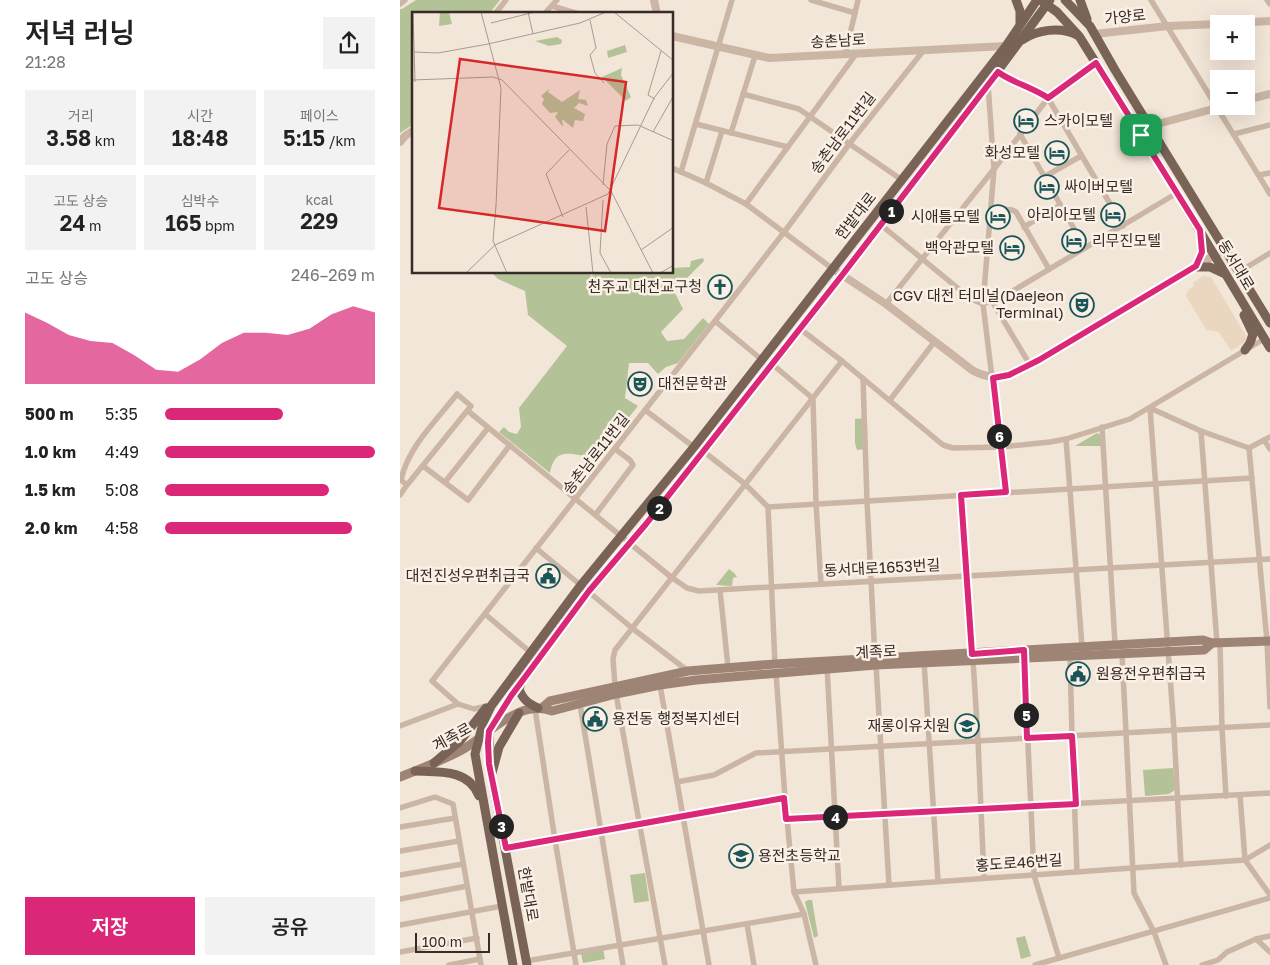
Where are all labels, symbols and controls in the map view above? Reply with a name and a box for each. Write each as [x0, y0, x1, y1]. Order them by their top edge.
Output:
street label: 가양로 [1103, 5, 1146, 27]
inset map [412, 12, 674, 274]
map controls [1210, 15, 1255, 115]
button: + [1210, 15, 1255, 60]
text: 저녁 러닝 [25, 16, 135, 49]
button: share [323, 17, 375, 69]
street label: 송촌남로 [810, 30, 866, 50]
text: 21:28 [25, 52, 66, 72]
button: − [1210, 70, 1255, 115]
street label: 송촌남로11번길 [806, 88, 879, 177]
text: 거리 [68, 107, 94, 124]
text: 시간 [187, 107, 213, 124]
text: 페이스 [300, 107, 339, 124]
hotel icon: 스카이모텔 [1013, 108, 1039, 134]
place label: 스카이모텔 [1044, 111, 1113, 129]
pin [1120, 114, 1162, 156]
icon: arrive [1127, 121, 1155, 149]
text: 3.58 [46, 125, 91, 151]
text: 18:48 [172, 125, 228, 151]
text: 5:15 [283, 125, 325, 151]
text: km [91, 132, 115, 149]
text: /km [325, 132, 356, 149]
hotel icon: 화성모텔 [1044, 140, 1070, 166]
place label: 화성모텔 [985, 143, 1040, 161]
hotel icon: 싸이버모텔 [1034, 174, 1060, 200]
place label: 싸이버모텔 [1064, 177, 1133, 195]
street label: 한밭대로 [831, 188, 879, 243]
text: kcal [306, 191, 333, 208]
text: 고도 상승 [53, 192, 108, 209]
text: 심박수 [181, 192, 219, 209]
pin: 1 [878, 198, 904, 224]
hotel icon: 아리아모텔 [1100, 202, 1126, 228]
text: 1 [888, 203, 895, 220]
hotel icon: 시애틀모텔 [985, 204, 1011, 230]
place label: 아리아모텔 [1027, 205, 1096, 223]
place label: 시애틀모텔 [911, 207, 980, 225]
text: 229 [300, 208, 338, 234]
text: 24 [60, 210, 86, 236]
text: 165 [165, 210, 202, 236]
text: m [86, 217, 102, 234]
text: bpm [202, 217, 235, 234]
hotel icon: 리무진모텔 [1061, 228, 1087, 254]
place label: 리무진모텔 [1092, 231, 1161, 249]
hotel icon: 백악관모텔 [999, 235, 1025, 261]
street label: 동서대로 [1215, 236, 1259, 293]
place label: 백악관모텔 [925, 238, 994, 256]
text: 246–269 m [291, 265, 375, 285]
text: 고도 상승 [25, 268, 88, 288]
church icon: 천주교 대전교구청 [707, 274, 733, 300]
place label: 천주교 대전교구청 [588, 277, 702, 295]
place label: CGV 대전 터미널(Daejeon Terminal) [893, 286, 1064, 321]
theatre icon: CGV 대전 터미널(Daejeon Terminal) [1069, 292, 1095, 318]
theatre icon: 대전문학관 [627, 371, 653, 397]
place label: 대전문학관 [658, 374, 727, 392]
text: 500 m [25, 404, 74, 424]
text: 5:35 [105, 404, 138, 424]
street label: 송촌남로11번길 [558, 409, 632, 497]
pin: 6 [986, 424, 1012, 448]
text: 6 [995, 428, 1004, 445]
text: 1.0 km [25, 442, 76, 462]
text: 4:49 [105, 442, 139, 462]
text: 1.5 km [25, 480, 75, 500]
text: 5:08 [105, 480, 139, 500]
pin: 2 [646, 496, 672, 520]
text: 2 [655, 500, 664, 517]
text: 2.0 km [25, 518, 78, 538]
text: 4:58 [105, 518, 139, 538]
street label: 동서대로1653번길 [823, 555, 941, 579]
public building icon: 대전진성우편취급국 [535, 563, 561, 589]
place label: 대전진성우편취급국 [406, 566, 530, 584]
street label: 계족로 [855, 641, 897, 661]
public building icon: 원용전우편취급국 [1065, 661, 1091, 687]
place label: 원용전우편취급국 [1096, 664, 1206, 682]
pin: 5 [1014, 702, 1038, 728]
public building icon: 용전동 행정복지센터 [582, 706, 608, 732]
text: 5 [1022, 707, 1031, 724]
place label: 용전동 행정복지센터 [612, 709, 740, 727]
school or university icon: 재롱이유치원 [954, 713, 980, 739]
place label: 재롱이유치원 [867, 716, 950, 734]
street label: 계족로 [429, 718, 474, 754]
pin: 4 [822, 804, 848, 830]
text: 4 [831, 809, 840, 826]
pin: 3 [488, 814, 514, 838]
text: 3 [497, 818, 506, 835]
school or university icon: 용전초등학교 [728, 843, 754, 869]
place label: 용전초등학교 [758, 846, 841, 864]
street label: 홍도로46번길 [975, 850, 1063, 874]
street label: 한밭대로 [515, 865, 543, 923]
button: 저장 [25, 897, 195, 955]
button: 공유 [205, 897, 375, 955]
scale bar [415, 930, 490, 953]
text: 100 m [422, 933, 462, 950]

